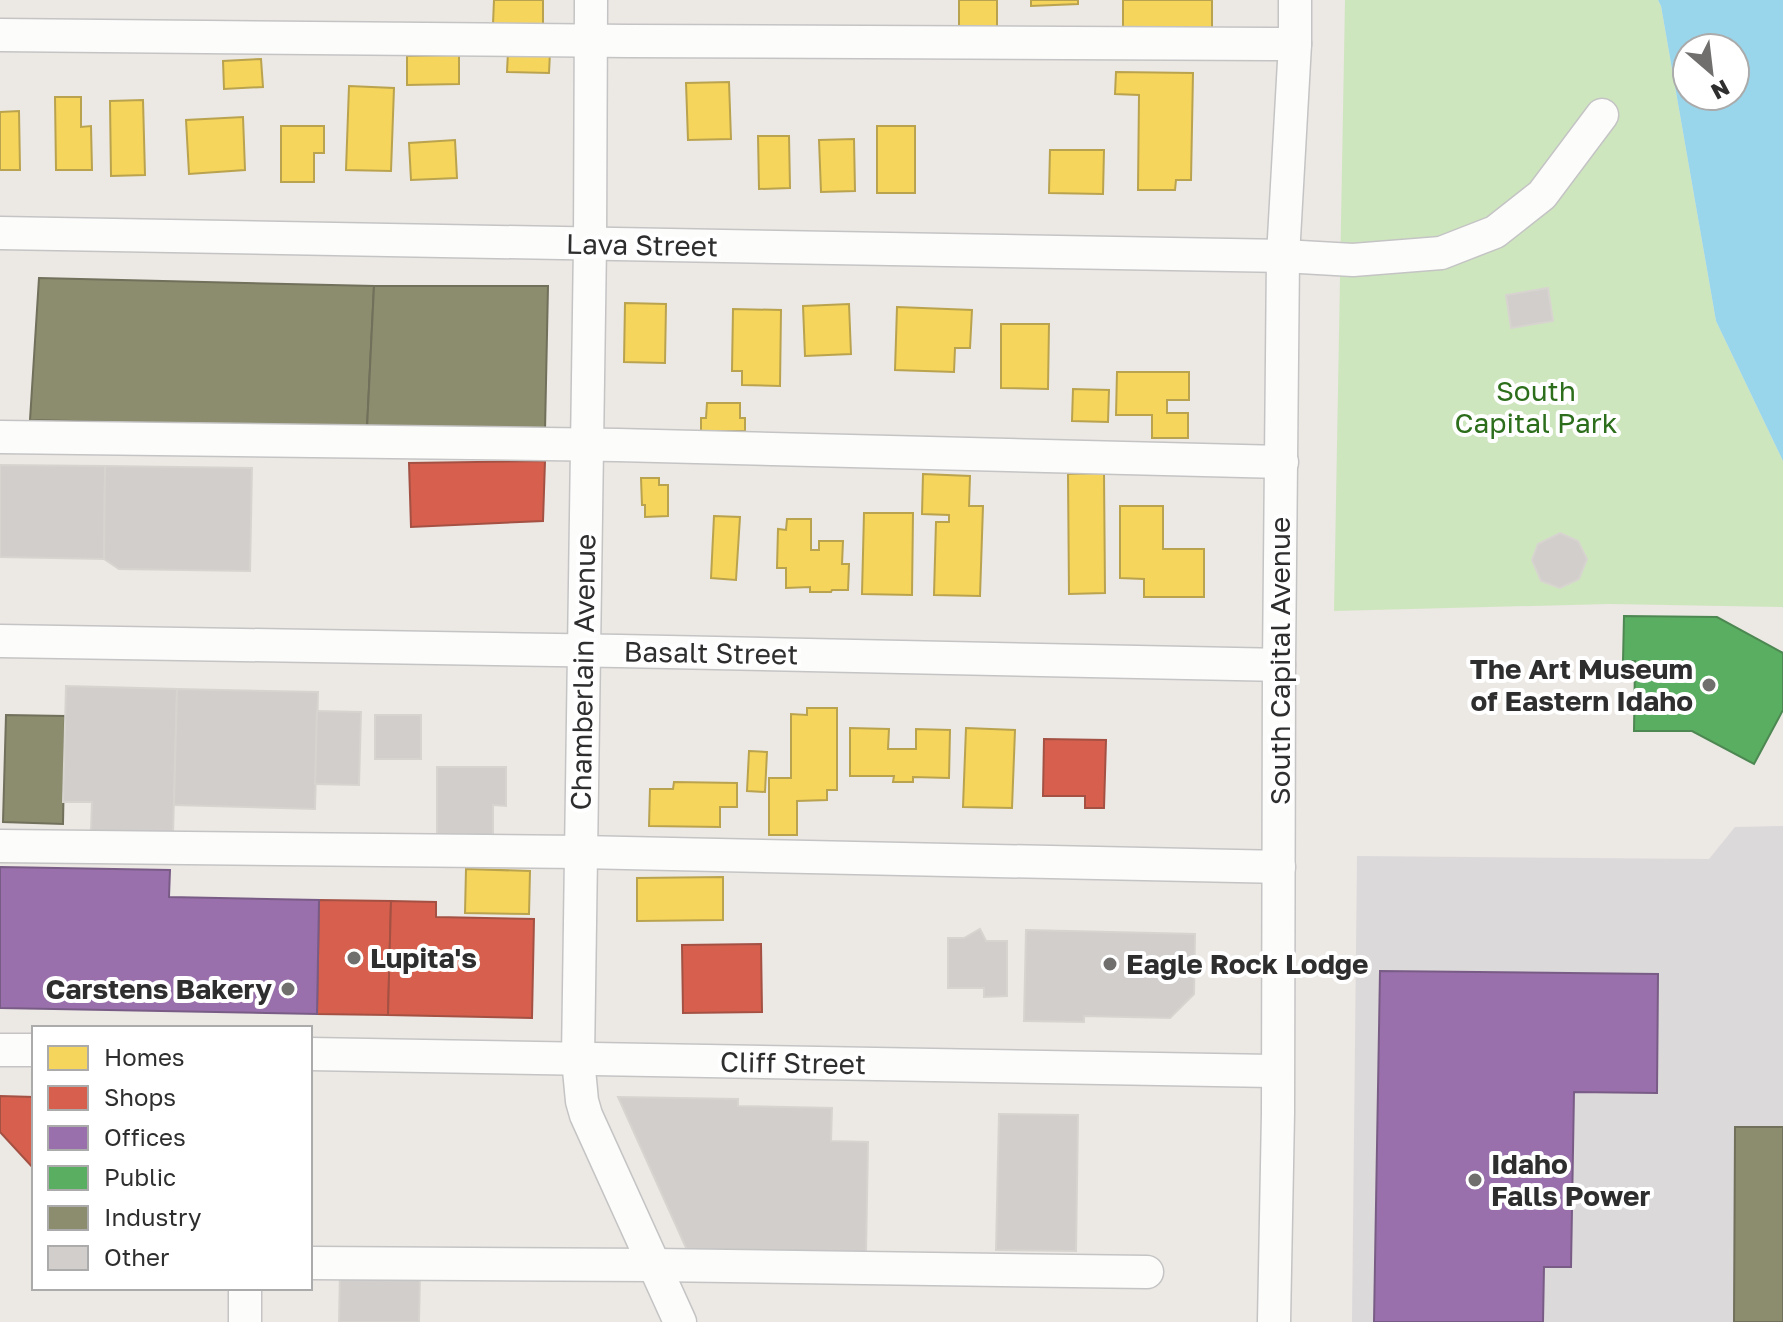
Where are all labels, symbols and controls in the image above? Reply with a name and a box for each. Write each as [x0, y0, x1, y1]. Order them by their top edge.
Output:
north arrow [1671, 32, 1751, 112]
text: N [1707, 74, 1734, 106]
street label: Lava Street [566, 227, 718, 262]
park label: South Capital Park [1454, 374, 1618, 439]
street label: South Capital Avenue [1263, 517, 1296, 805]
street label: Chamberlain Avenue [564, 533, 601, 811]
street label: Basalt Street [623, 634, 799, 671]
place label: The Art Museum of Eastern Idaho [1470, 652, 1693, 717]
marker: The Art Museum of Eastern Idaho [1700, 676, 1718, 694]
place label: Lupita's [370, 941, 477, 974]
place label: Eagle Rock Lodge [1126, 947, 1369, 980]
marker: Lupita's [345, 949, 363, 967]
marker: Eagle Rock Lodge [1101, 955, 1119, 973]
place label: Carstens Bakery [45, 972, 272, 1005]
marker: Carstens Bakery [279, 980, 297, 998]
legend [32, 1026, 312, 1290]
text: Homes [104, 1042, 185, 1071]
street label: Cliff Street [720, 1045, 866, 1080]
text: Shops [104, 1082, 176, 1111]
text: Offices [104, 1122, 186, 1151]
place label: Idaho Falls Power [1491, 1147, 1651, 1212]
text: Public [104, 1162, 176, 1191]
marker: Idaho Falls Power [1466, 1171, 1484, 1189]
text: Industry [104, 1202, 201, 1231]
text: Other [104, 1242, 169, 1271]

